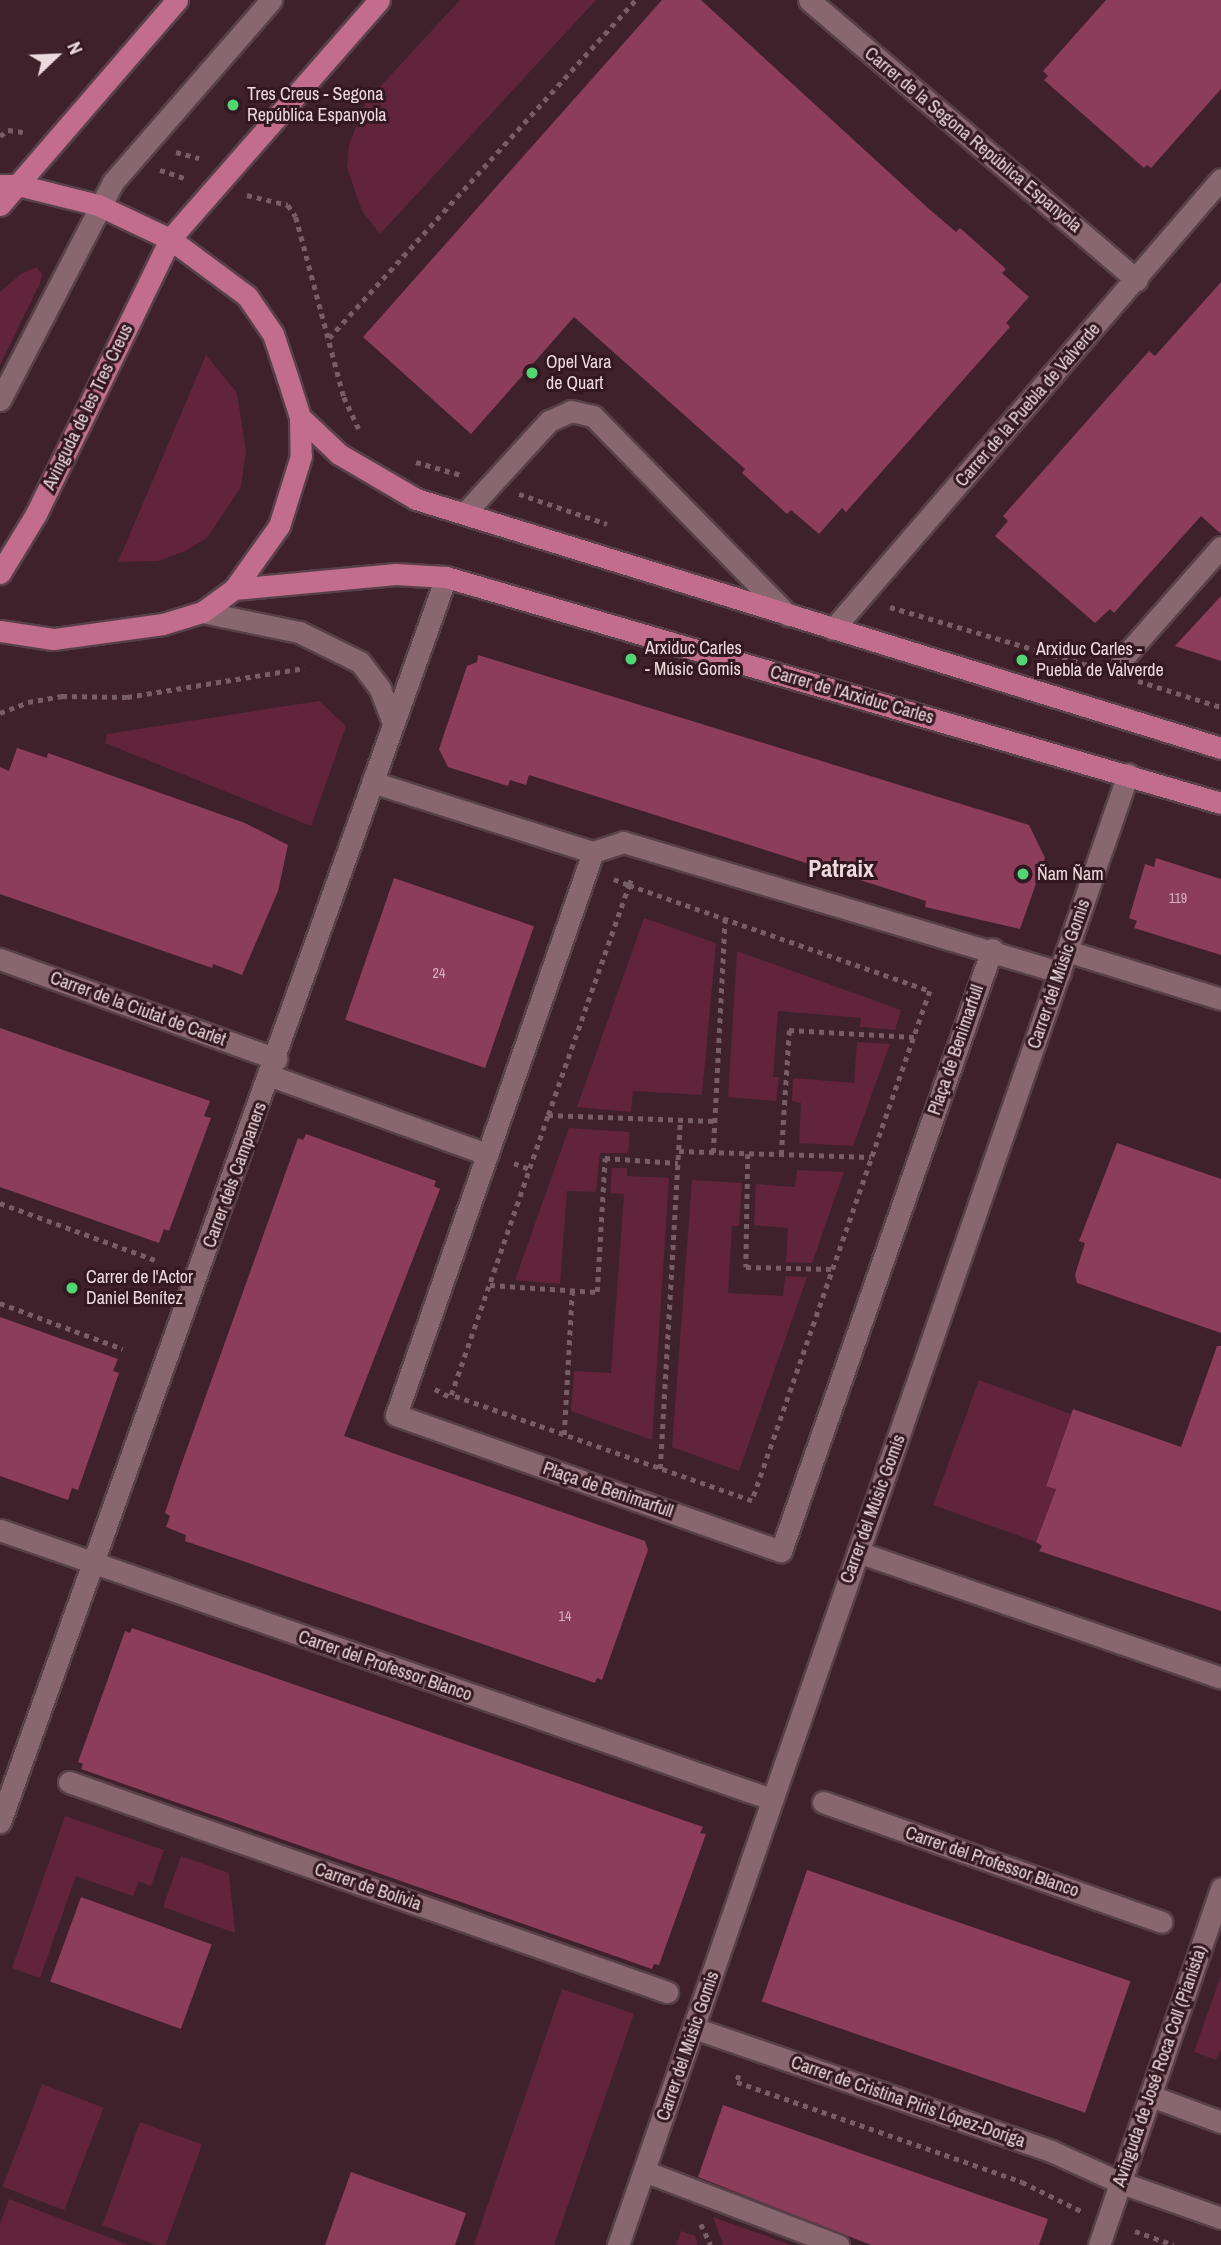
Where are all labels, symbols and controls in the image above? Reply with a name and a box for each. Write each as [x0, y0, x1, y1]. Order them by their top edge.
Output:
north arrow [21, 21, 91, 91]
text: N [61, 38, 89, 58]
street label: Carrer de la Segona República Espanyola [860, 43, 1086, 237]
place label: Tres Creus - Segona República Espanyola [247, 84, 386, 126]
marker: Tres Creus - Segona República Espanyola [225, 97, 241, 113]
street label: Carrer de la Puebla de Valverde [951, 319, 1105, 491]
street label: Avinguda de les Tres Creus [38, 320, 138, 494]
place label: Opel Vara de Quart [546, 352, 611, 394]
marker: Opel Vara de Quart [524, 365, 540, 381]
place label: Arxiduc Carles - Músic Gomis [645, 638, 742, 680]
place label: Arxiduc Carles - Puebla de Valverde [1036, 639, 1164, 682]
marker: Arxiduc Carles - Músic Gomis [623, 651, 639, 667]
marker: Arxiduc Carles - Puebla de Valverde [1014, 652, 1030, 668]
street label: Carrer de l'Arxiduc Carles [768, 661, 936, 729]
district label: Patraix [808, 855, 874, 883]
place label: Ñam Ñam [1037, 863, 1103, 885]
marker: Ñam Ñam [1015, 866, 1031, 882]
house number: 119 [1169, 890, 1187, 906]
street label: Carrer del Músic Gomis [1023, 896, 1095, 1052]
house number: 24 [433, 965, 445, 981]
street label: Carrer de la Ciutat de Carlet [47, 967, 229, 1051]
street label: Plaça de Benimarfull [924, 982, 988, 1118]
street label: Carrer dels Campaners [199, 1099, 271, 1251]
place label: Carrer de l'Actor Daniel Benítez [86, 1267, 193, 1310]
marker: Carrer de l'Actor Daniel Benítez [64, 1280, 80, 1296]
street label: Carrer del Músic Gomis [836, 1432, 910, 1586]
street label: Plaça de Benimarfull [540, 1458, 676, 1522]
house number: 14 [559, 1608, 571, 1624]
street label: Carrer del Professor Blanco [295, 1626, 475, 1706]
street label: Carrer del Professor Blanco [902, 1822, 1082, 1902]
street label: Carrer de Bolívia [312, 1859, 424, 1915]
street label: Avinguda de José Roca Coll (Pianista) [1108, 1942, 1212, 2190]
street label: Carrer del Músic Gomis [652, 1968, 724, 2124]
street label: Carrer de Cristina Piris López-Doriga [788, 2052, 1028, 2152]

